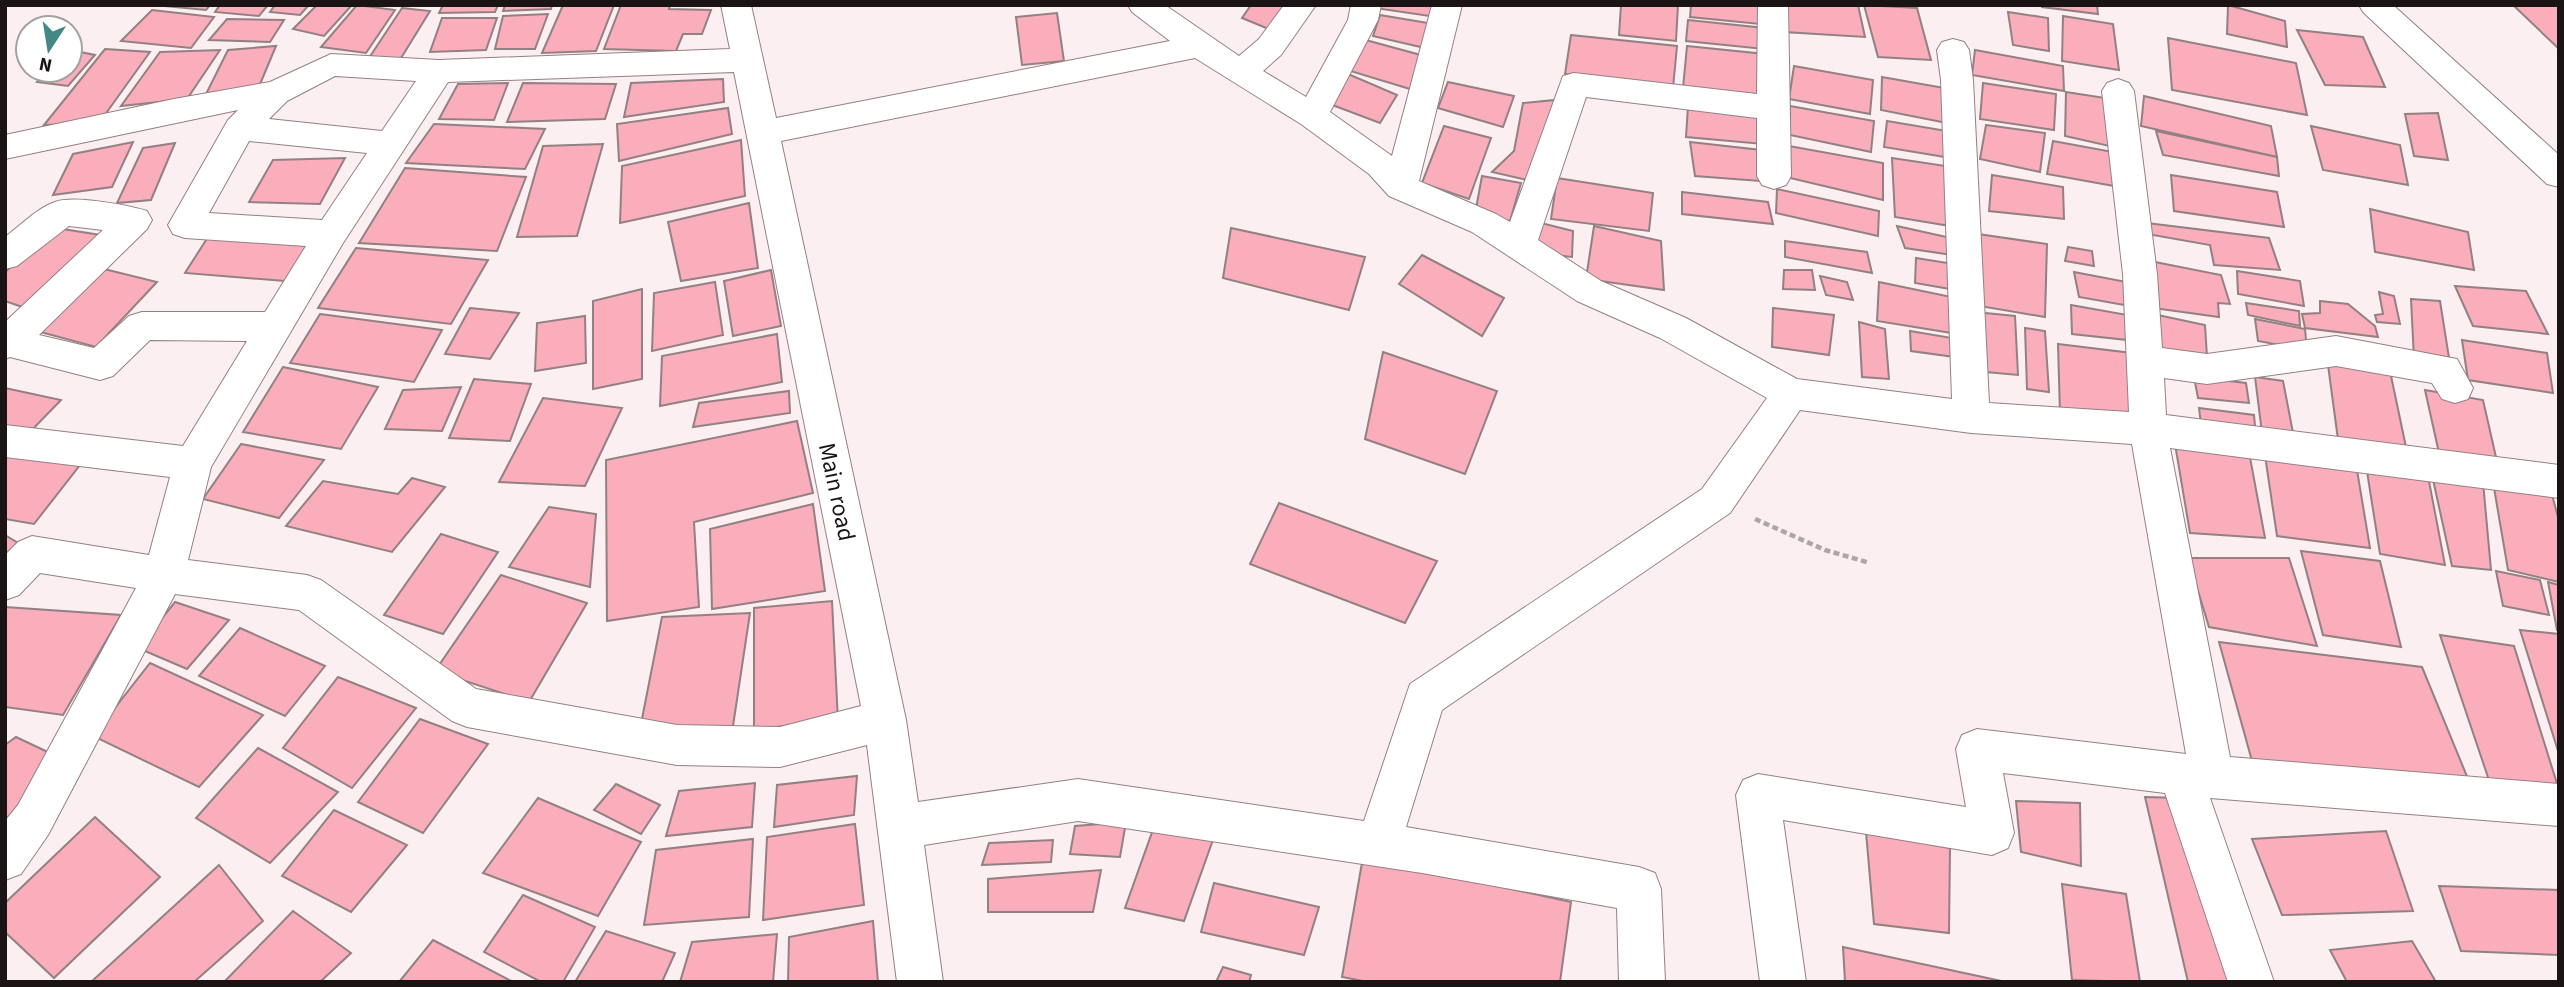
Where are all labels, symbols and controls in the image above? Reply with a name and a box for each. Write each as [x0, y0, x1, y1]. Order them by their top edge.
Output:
north arrow [14, 14, 84, 84]
text: N [37, 50, 55, 79]
street label: Main road [809, 440, 864, 544]

